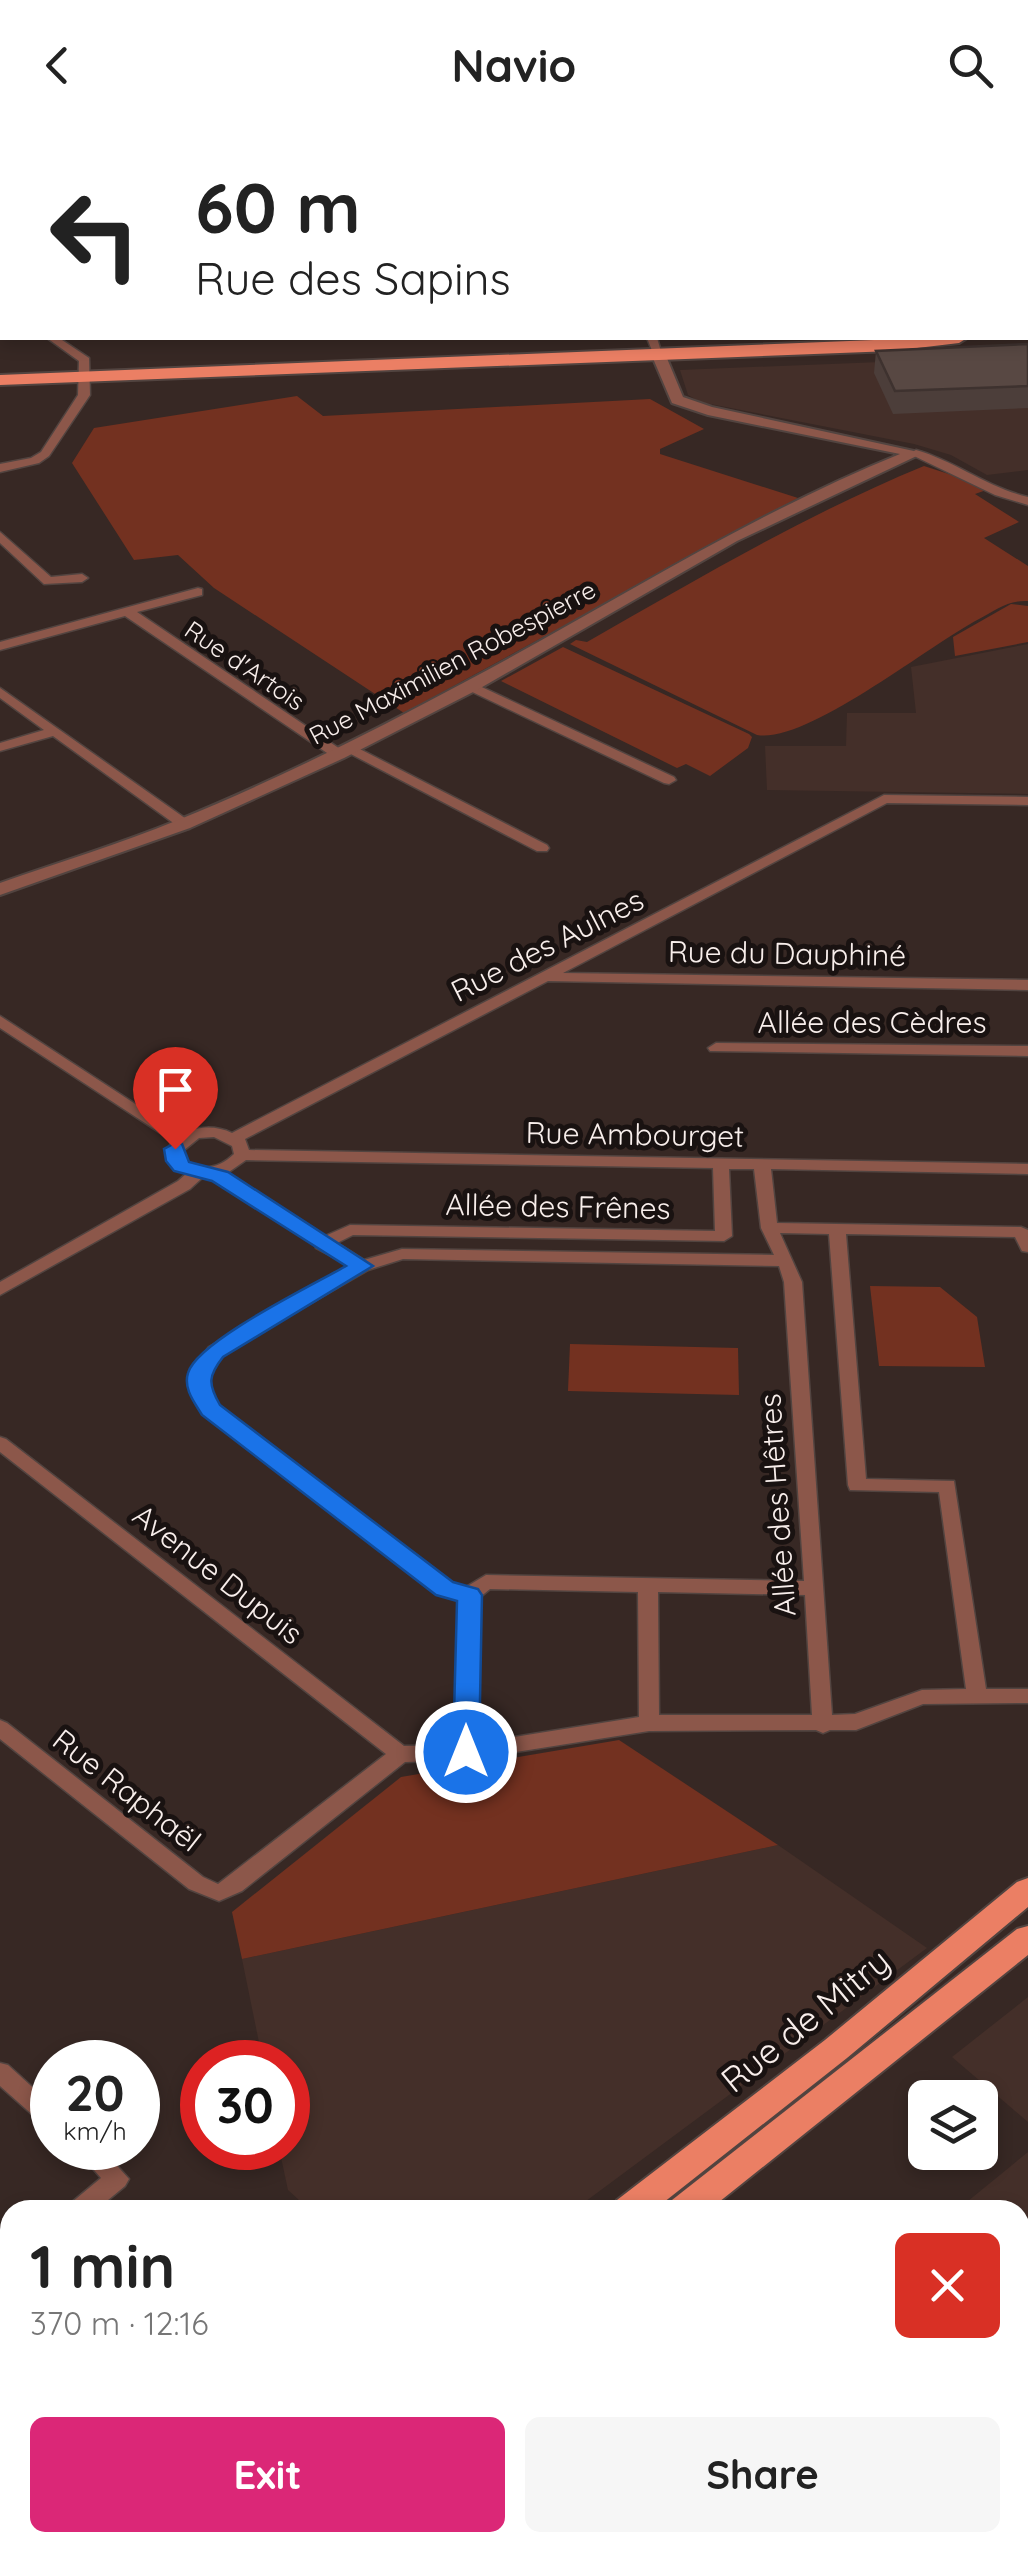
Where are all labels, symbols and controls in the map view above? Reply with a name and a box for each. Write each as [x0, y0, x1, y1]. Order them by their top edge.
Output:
text: Navio [452, 37, 576, 93]
icon: back [30, 38, 85, 93]
icon: search [943, 38, 998, 93]
text: 60 m [195, 163, 361, 251]
icon: left [30, 170, 160, 300]
text: Rue des Sapins [195, 250, 511, 306]
street label: Rue Maximilien Robespierre [304, 573, 600, 751]
street label: Rue d'Artois [179, 614, 311, 716]
street label: Rue des Aulnes [444, 880, 650, 1010]
street label: Rue du Dauphiné [667, 932, 907, 974]
street label: Allée des Cèdres [757, 1003, 987, 1041]
pin [133, 1047, 218, 1150]
icon: arrive [148, 1062, 203, 1117]
street label: Rue Ambourget [525, 1113, 745, 1155]
street label: Allée des Frênes [445, 1185, 671, 1227]
street label: Allée des Hêtres [750, 1392, 804, 1618]
street label: Avenue Dupuis [125, 1496, 311, 1652]
position arrow [414, 1700, 518, 1804]
street label: Rue Raphaël [45, 1720, 209, 1860]
street label: Rue de Mitry [712, 1939, 898, 2101]
speed limit sign: 30 [180, 2040, 310, 2170]
text: 20 [65, 2061, 125, 2124]
map controls [908, 2080, 998, 2170]
button: layers [908, 2080, 998, 2170]
text: km/h [63, 2115, 127, 2146]
text: 1 min [30, 2228, 175, 2303]
button: close [895, 2233, 1000, 2338]
text: 370 m · 12:16 [30, 2303, 208, 2343]
button: Exit [30, 2417, 505, 2532]
button: Share [525, 2417, 1000, 2532]

